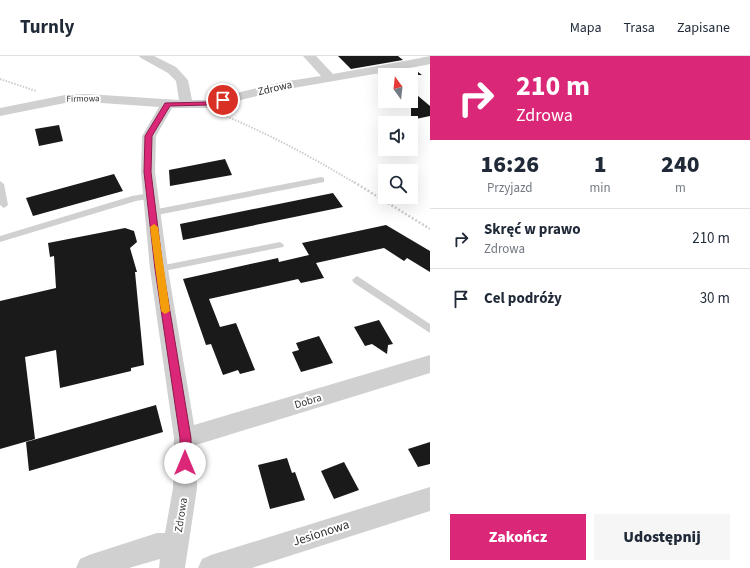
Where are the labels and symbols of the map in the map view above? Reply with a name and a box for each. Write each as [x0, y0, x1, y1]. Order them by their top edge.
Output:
north arrow [378, 68, 418, 108]
street label: Zdrowa [256, 77, 294, 99]
pin [206, 83, 240, 117]
street label: Firmowa [66, 92, 100, 106]
street label: Dobra [292, 390, 324, 412]
position arrow [164, 442, 206, 484]
street label: Zdrowa [171, 497, 191, 533]
street label: Jesionowa [291, 515, 351, 551]

